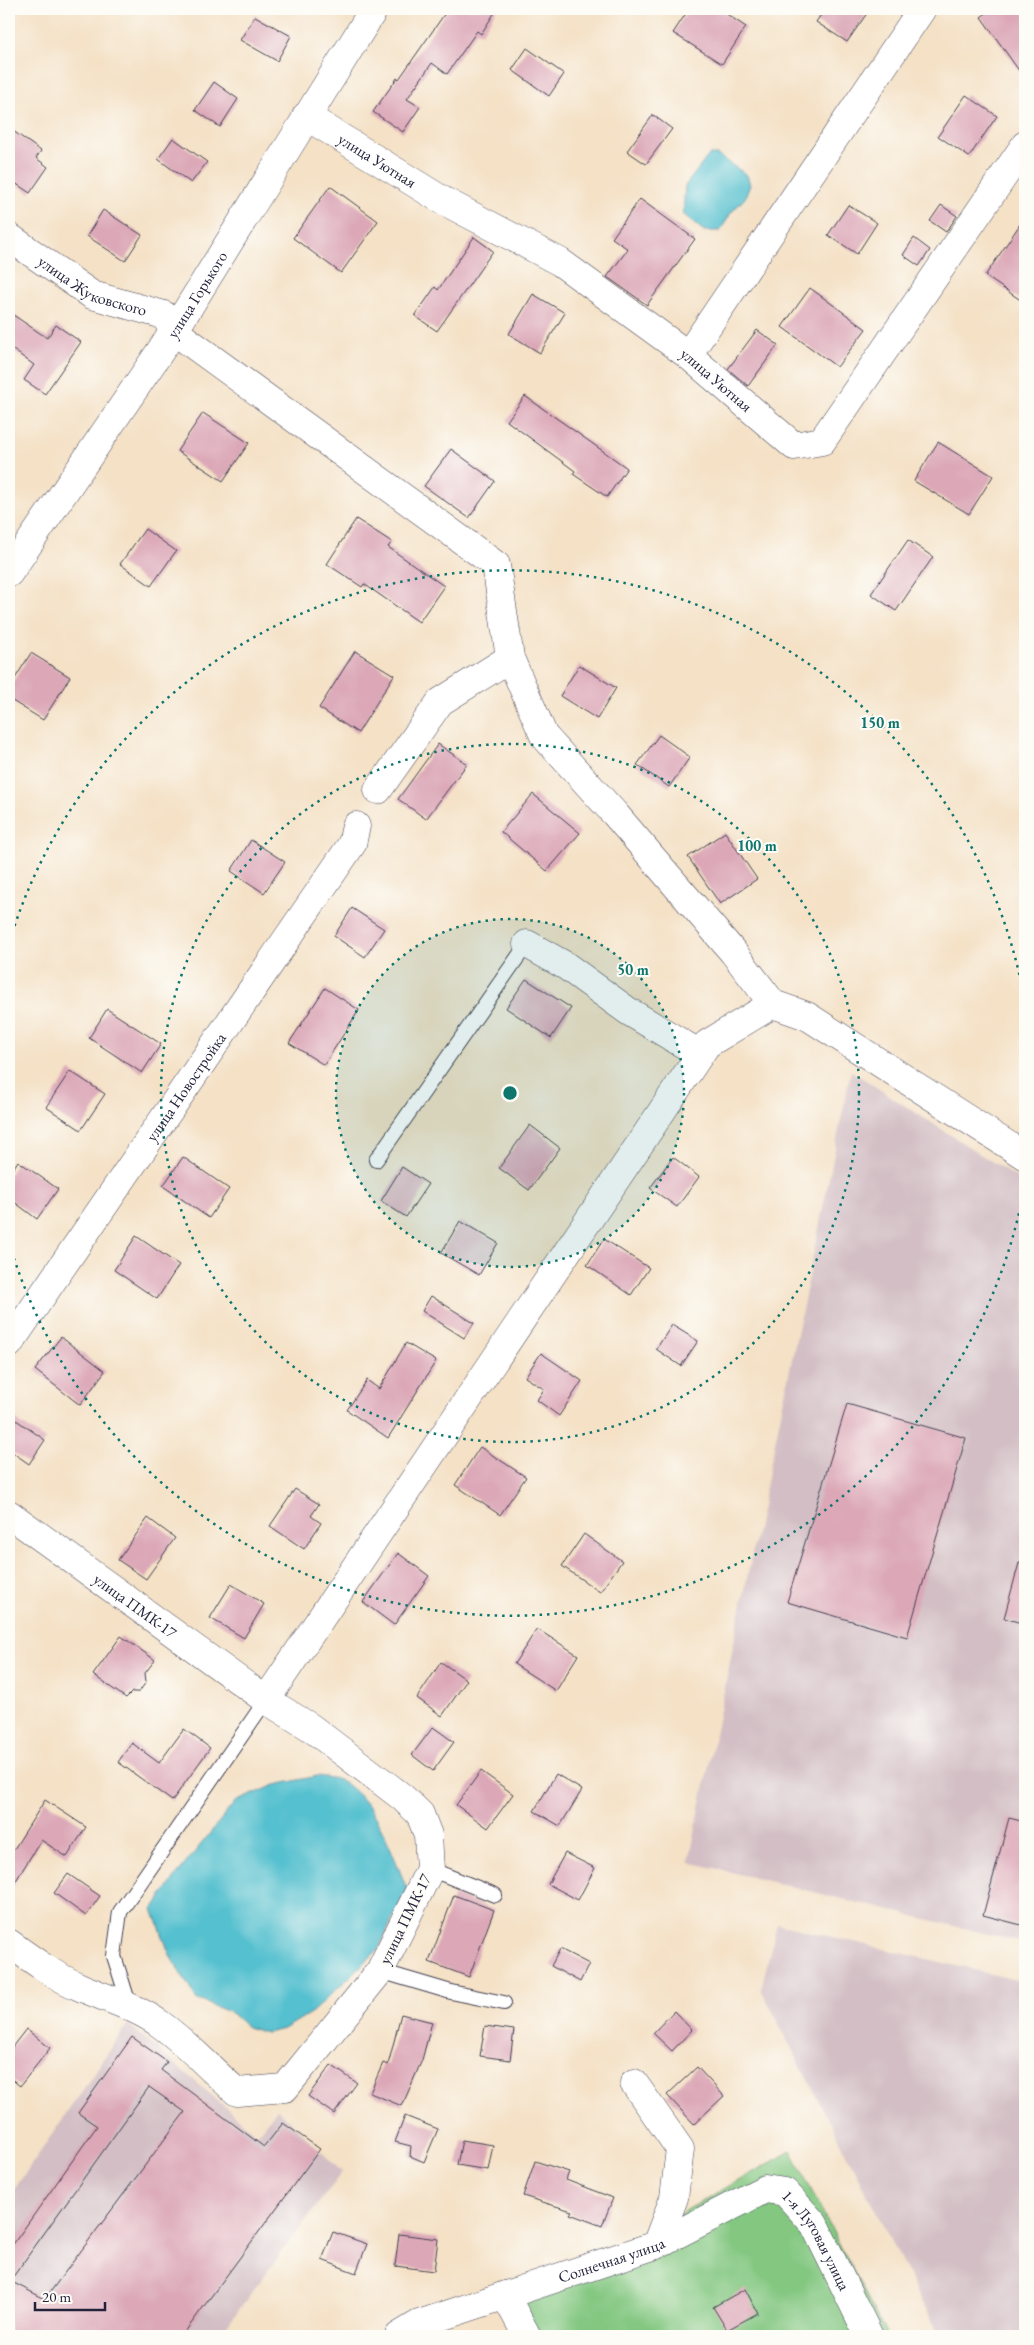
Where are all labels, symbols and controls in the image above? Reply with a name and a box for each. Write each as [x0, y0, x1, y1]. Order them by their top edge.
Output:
street label: улица Уютная [334, 128, 421, 192]
street label: улица Горького [162, 247, 232, 342]
street label: улица Жуковского [34, 250, 149, 320]
street label: улица Уютная [677, 343, 757, 416]
text: 150 m [860, 713, 900, 732]
text: 100 m [737, 836, 777, 855]
text: 50 m [617, 960, 649, 979]
street label: улица Новостройка [141, 1028, 231, 1145]
centre of rings [501, 1084, 519, 1102]
street label: улица ПМК-17 [89, 1568, 182, 1643]
street label: улица ПМК-17 [374, 1870, 436, 1968]
street label: 1-я Луговая улица [777, 2185, 856, 2294]
street label: Солнечная улица [555, 2232, 669, 2287]
scale bar [35, 2280, 105, 2312]
text: 20 m [42, 2287, 71, 2306]

